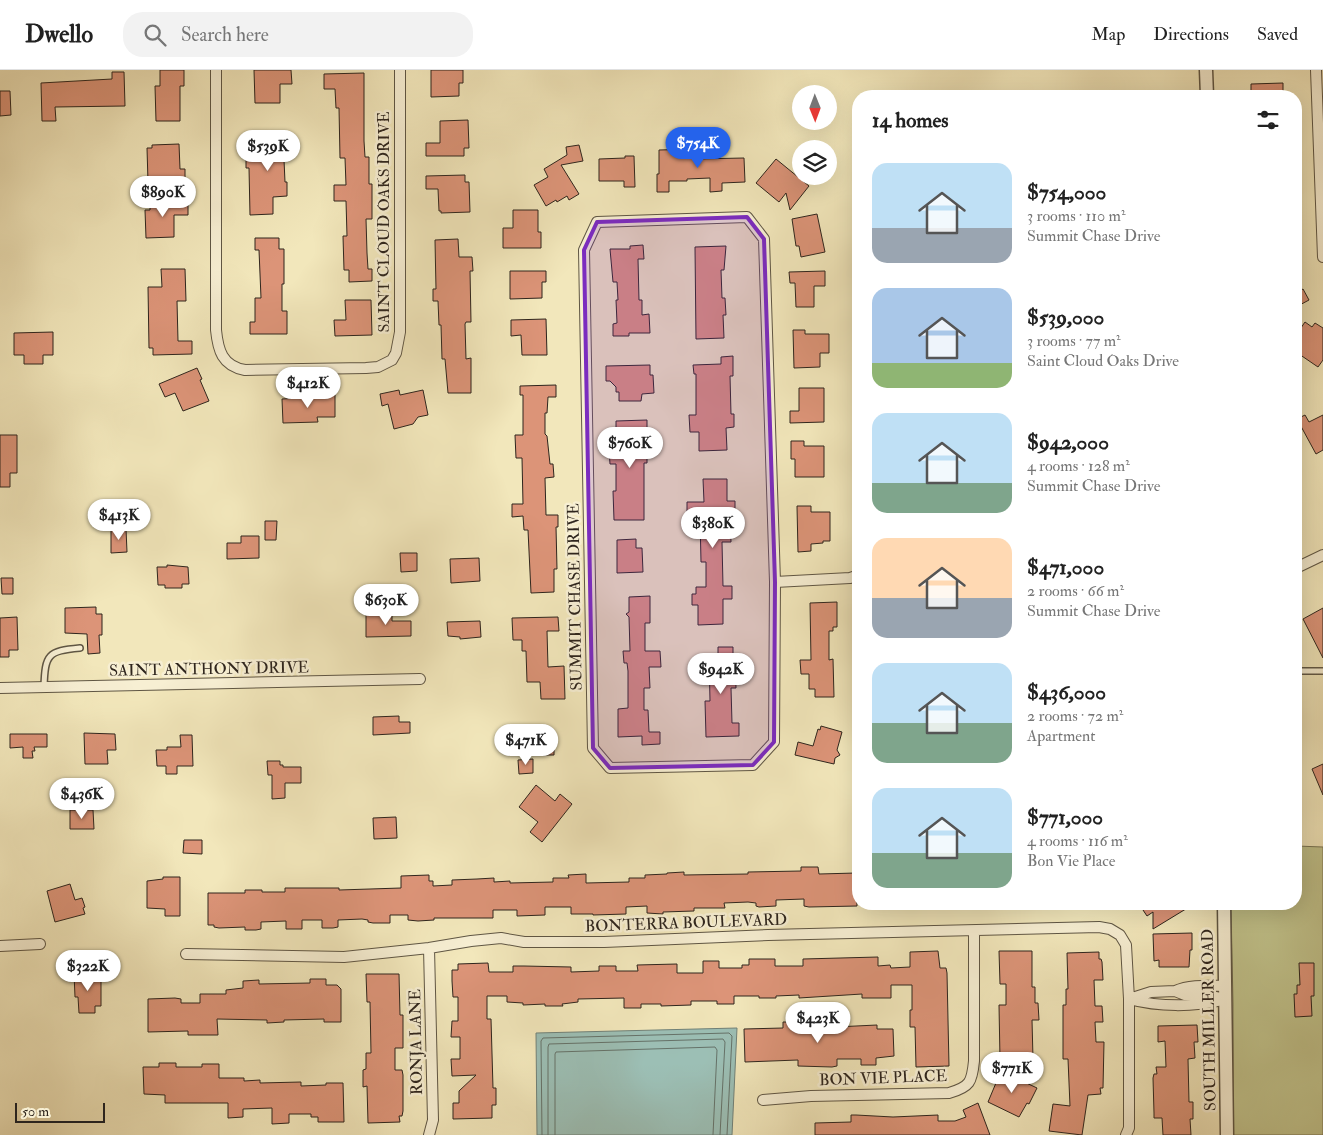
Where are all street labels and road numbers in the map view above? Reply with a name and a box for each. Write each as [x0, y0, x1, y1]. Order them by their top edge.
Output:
street label: SAINT CLOUD OAKS DRIVE [374, 111, 394, 333]
street label: SUMMIT CHASE DRIVE [563, 503, 587, 691]
street label: SAINT ANTHONY DRIVE [109, 657, 309, 681]
street label: BONTERRA BOULEVARD [584, 909, 788, 937]
street label: SOUTH MILLER ROAD [1197, 929, 1221, 1111]
street label: RONJA LANE [405, 989, 428, 1095]
street label: BON VIE PLACE [819, 1066, 947, 1090]

